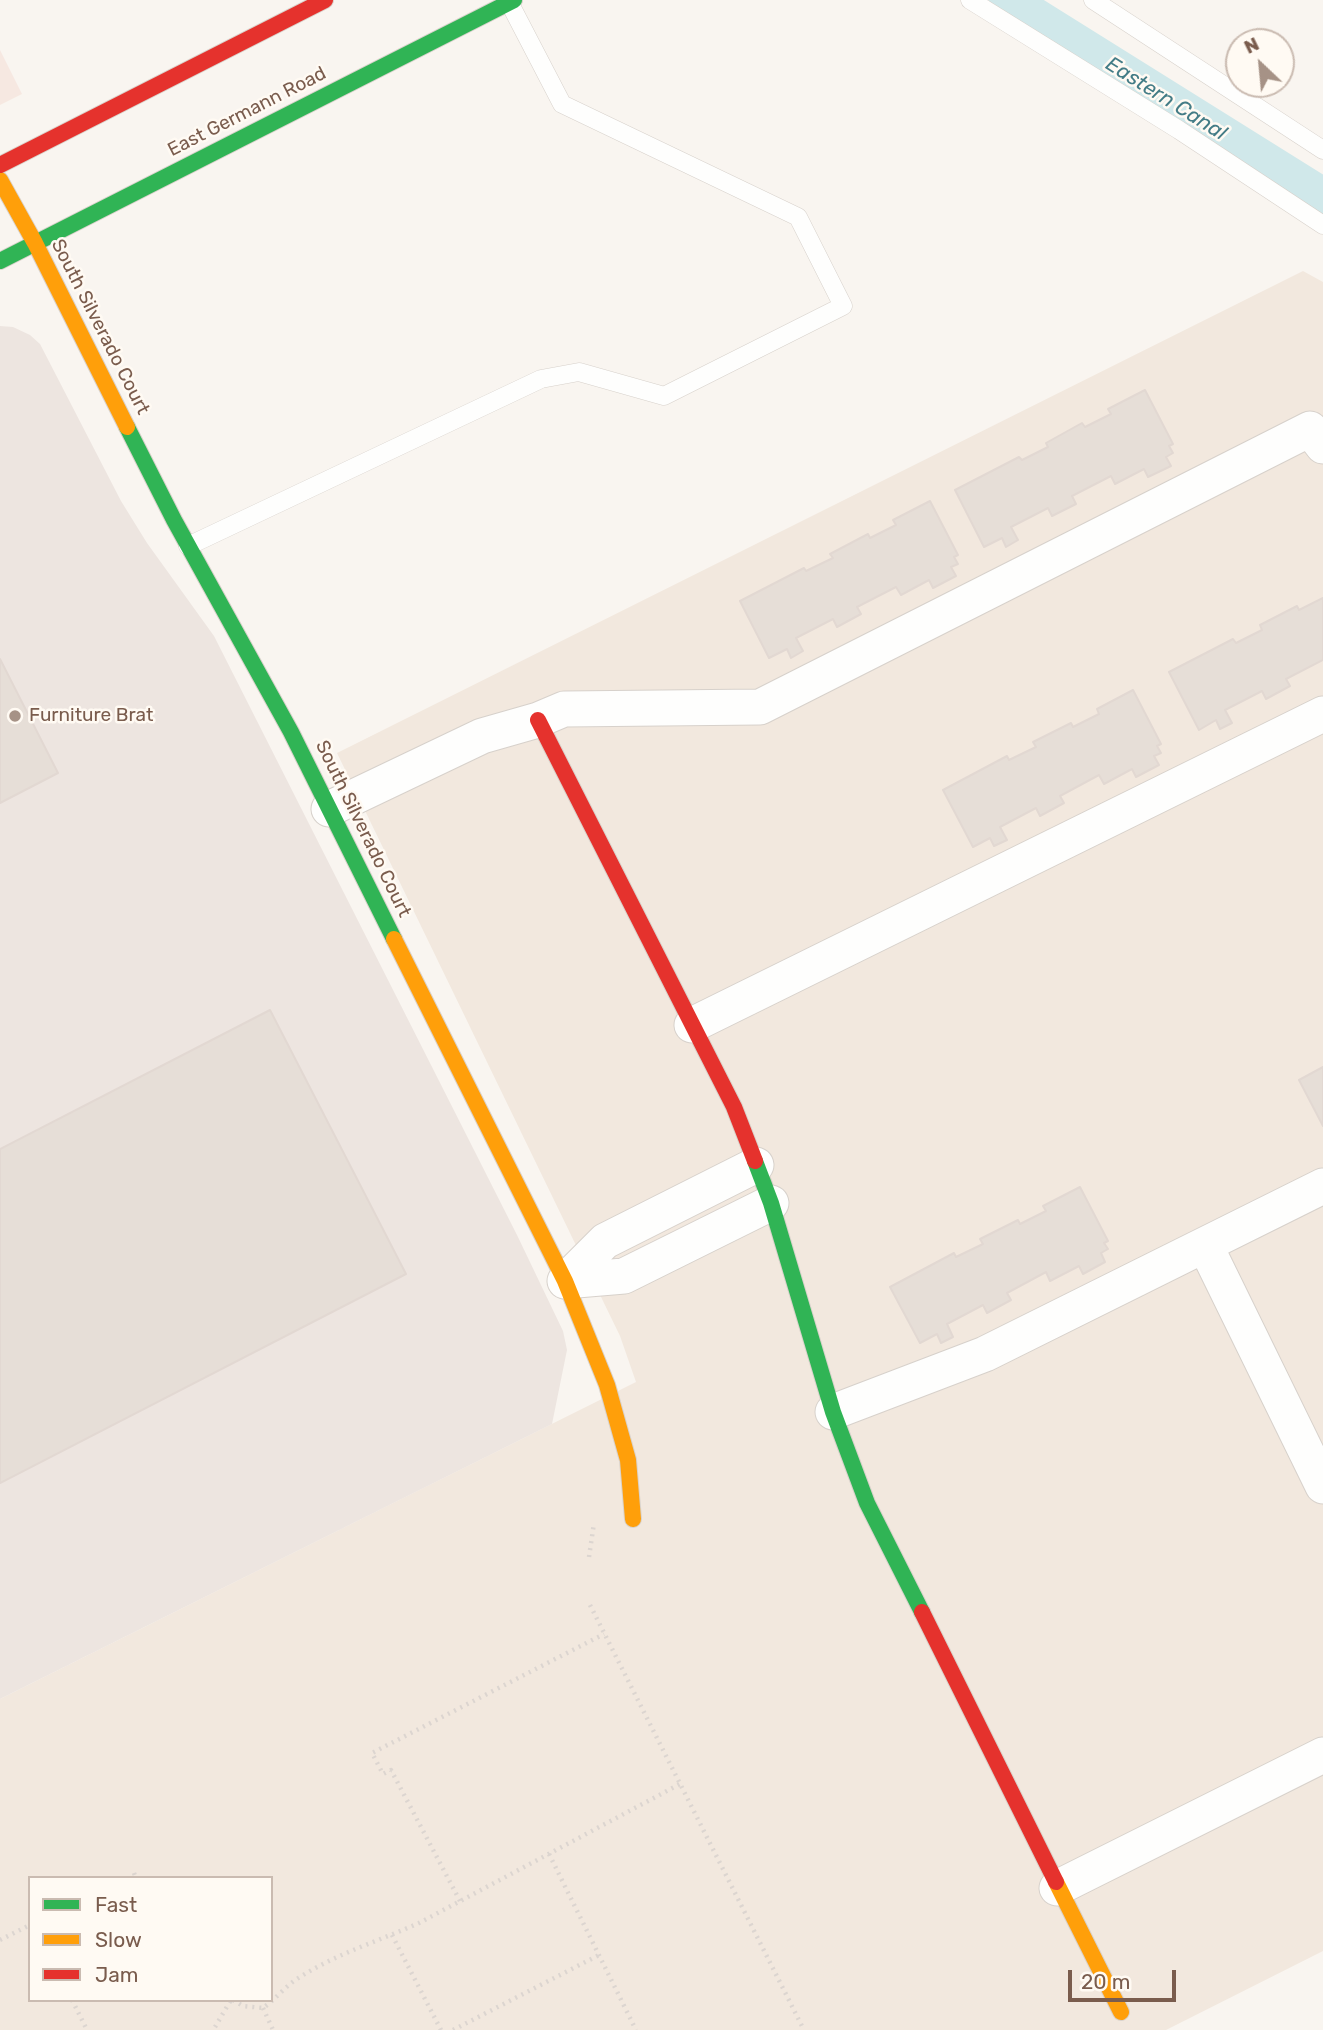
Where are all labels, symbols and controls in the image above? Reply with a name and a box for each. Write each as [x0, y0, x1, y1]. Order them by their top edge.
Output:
north arrow [1225, 28, 1295, 98]
text: N [1240, 32, 1263, 59]
water label: Eastern Canal [1101, 52, 1231, 146]
street label: East Germann Road [164, 62, 330, 162]
street label: South Silverado Court [46, 236, 154, 418]
place label: Furniture Brat [29, 705, 153, 727]
marker: Furniture Brat [7, 708, 23, 724]
street label: South Silverado Court [310, 737, 416, 921]
legend [28, 1876, 273, 2002]
text: Fast [95, 1892, 137, 1917]
text: Slow [95, 1927, 142, 1952]
scale bar [1071, 1956, 1180, 2000]
text: Jam [95, 1962, 139, 1987]
text: 20 m [1081, 1969, 1130, 1994]

